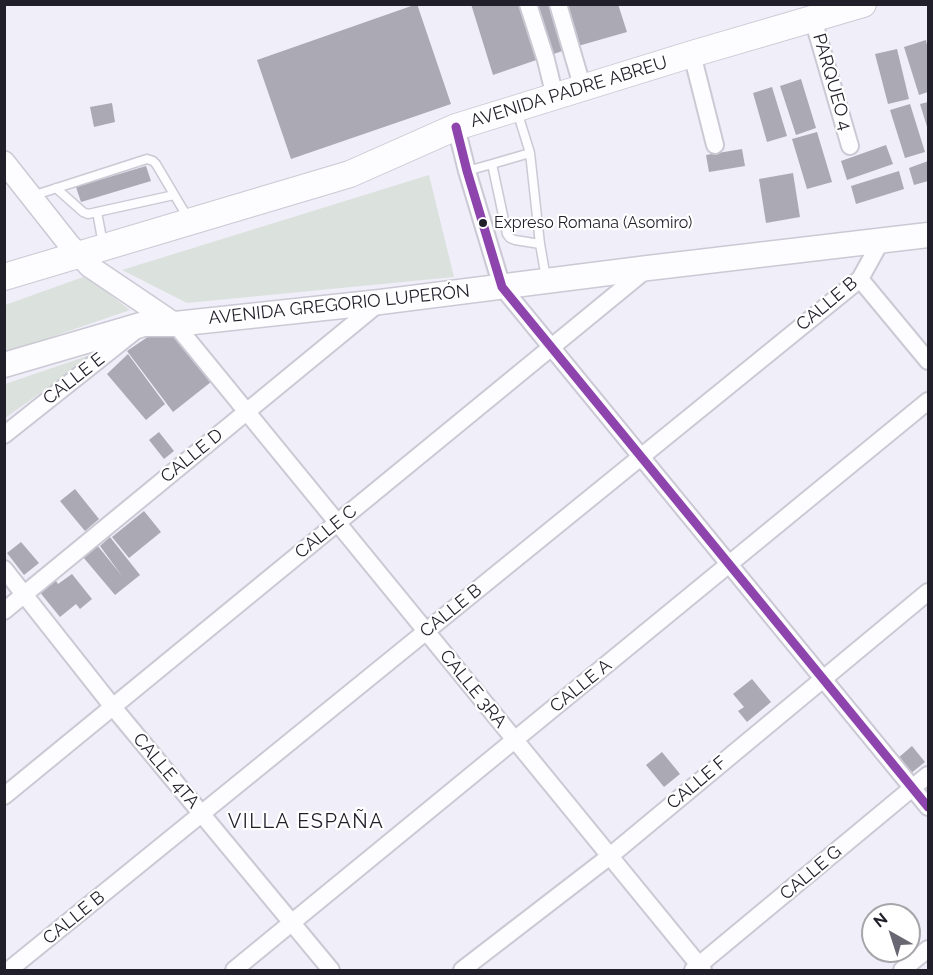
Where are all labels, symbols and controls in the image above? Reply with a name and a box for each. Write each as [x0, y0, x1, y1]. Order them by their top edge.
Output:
street label: PARQUEO 4 [808, 31, 856, 133]
street label: AVENIDA PADRE ABREU [468, 52, 670, 132]
place label: Expreso Romana (Asomiro) [494, 213, 692, 233]
marker: Expreso Romana (Asomiro) [477, 217, 489, 229]
street label: CALLE B [792, 272, 862, 336]
street label: AVENIDA GREGORIO LUPERÓN [207, 281, 471, 329]
street label: CALLE E [39, 348, 109, 410]
street label: CALLE D [157, 424, 227, 488]
street label: CALLE C [291, 501, 361, 563]
street label: CALLE B [416, 580, 486, 642]
street label: CALLE 3RA [435, 646, 511, 732]
street label: CALLE A [546, 655, 616, 717]
street label: CALLE 4TA [128, 729, 204, 813]
street label: CALLE F [663, 752, 731, 814]
district label: VILLA ESPAÑA [228, 810, 384, 834]
street label: CALLE G [776, 841, 846, 905]
street label: CALLE B [39, 887, 109, 949]
north arrow [861, 903, 921, 963]
text: N [870, 909, 891, 931]

